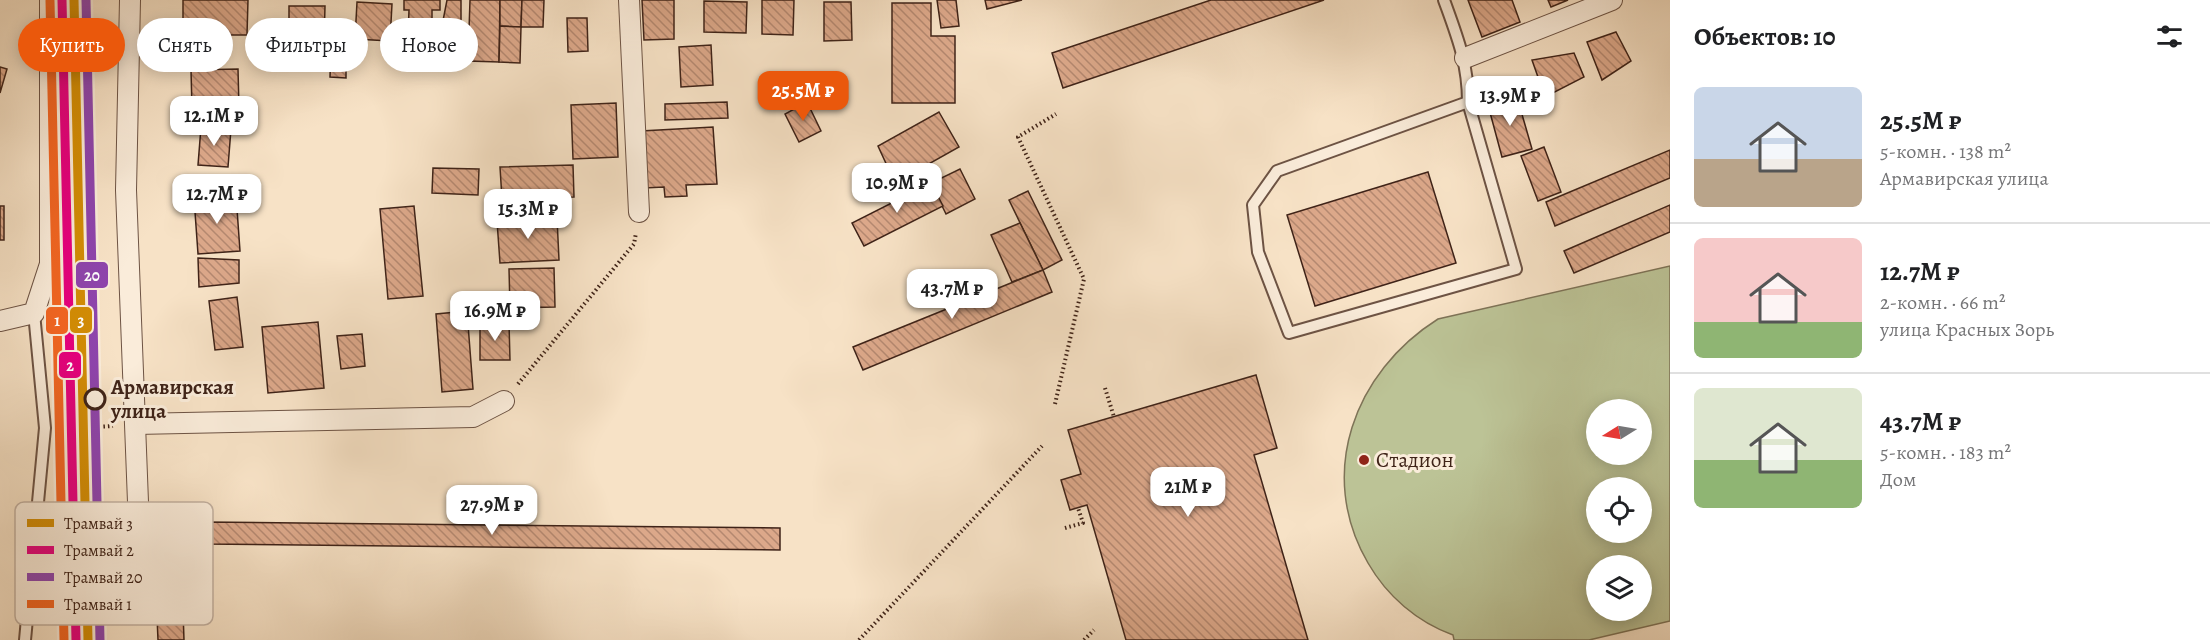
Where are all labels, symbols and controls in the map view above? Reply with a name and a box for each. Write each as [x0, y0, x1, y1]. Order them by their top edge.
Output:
chip: Купить [18, 18, 125, 72]
chip: Снять [137, 18, 233, 72]
chip: Фильтры [245, 18, 368, 72]
chip: Новое [380, 18, 478, 72]
text: Объектов: 10 [1694, 19, 1836, 54]
icon: filters [2153, 20, 2186, 53]
pin: 25.5M ₽ [748, 71, 858, 122]
pin: 13.9M ₽ [1455, 76, 1565, 127]
text: 25.5M ₽ [772, 77, 834, 104]
text: 13.9M ₽ [1480, 82, 1540, 109]
pin: 12.1M ₽ [159, 96, 269, 147]
text: 12.1M ₽ [184, 102, 244, 129]
text: 25.5M ₽ [1880, 103, 1962, 138]
icon: home [1742, 111, 1814, 183]
text: 5-комн. · 138 m² [1880, 138, 2011, 165]
pin: 10.9M ₽ [842, 163, 952, 214]
text: Армавирская улица [1880, 165, 2049, 192]
text: 10.9M ₽ [866, 169, 928, 196]
pin: 12.7M ₽ [162, 174, 272, 225]
text: 12.7M ₽ [186, 180, 248, 207]
pin: 15.3M ₽ [473, 189, 583, 240]
text: 15.3M ₽ [498, 195, 558, 222]
text: 12.7M ₽ [1880, 254, 1960, 289]
line badge: 20 [75, 261, 109, 289]
icon: home [1742, 262, 1814, 334]
text: 20 [84, 265, 100, 287]
pin: 43.7M ₽ [897, 269, 1007, 320]
text: 43.7M ₽ [921, 275, 983, 302]
text: 2-комн. · 66 m² [1880, 289, 2005, 316]
pin: 16.9M ₽ [440, 291, 550, 342]
text: 16.9M ₽ [464, 297, 526, 324]
line badge: 1 [45, 306, 69, 335]
line badge: 3 [69, 306, 93, 334]
text: 1 [54, 310, 60, 332]
text: 3 [78, 310, 85, 332]
text: улица Красных Зорь [1880, 316, 2054, 343]
line badge: 2 [58, 351, 82, 379]
text: 2 [66, 355, 74, 377]
place label: Армавирская улица [110, 373, 234, 425]
marker: Армавирская улица [84, 388, 106, 410]
north arrow [1586, 399, 1652, 465]
map controls [1586, 399, 1652, 621]
text: 43.7M ₽ [1880, 404, 1961, 439]
icon: home [1742, 412, 1814, 484]
text: 5-комн. · 183 m² [1880, 439, 2011, 466]
place label: Стадион [1376, 446, 1454, 474]
marker: Стадион [1357, 453, 1371, 467]
text: Дом [1880, 466, 1916, 493]
pin: 21M ₽ [1146, 467, 1230, 518]
text: 21M ₽ [1164, 473, 1212, 500]
button: locate [1586, 477, 1652, 543]
pin: 27.9M ₽ [437, 485, 547, 536]
text: 27.9M ₽ [460, 491, 524, 518]
legend [15, 502, 213, 625]
text: Трамвай 3 [64, 513, 133, 535]
text: Трамвай 2 [64, 540, 134, 562]
button: layers [1586, 555, 1652, 621]
text: Трамвай 20 [64, 567, 142, 589]
text: Трамвай 1 [64, 594, 132, 616]

